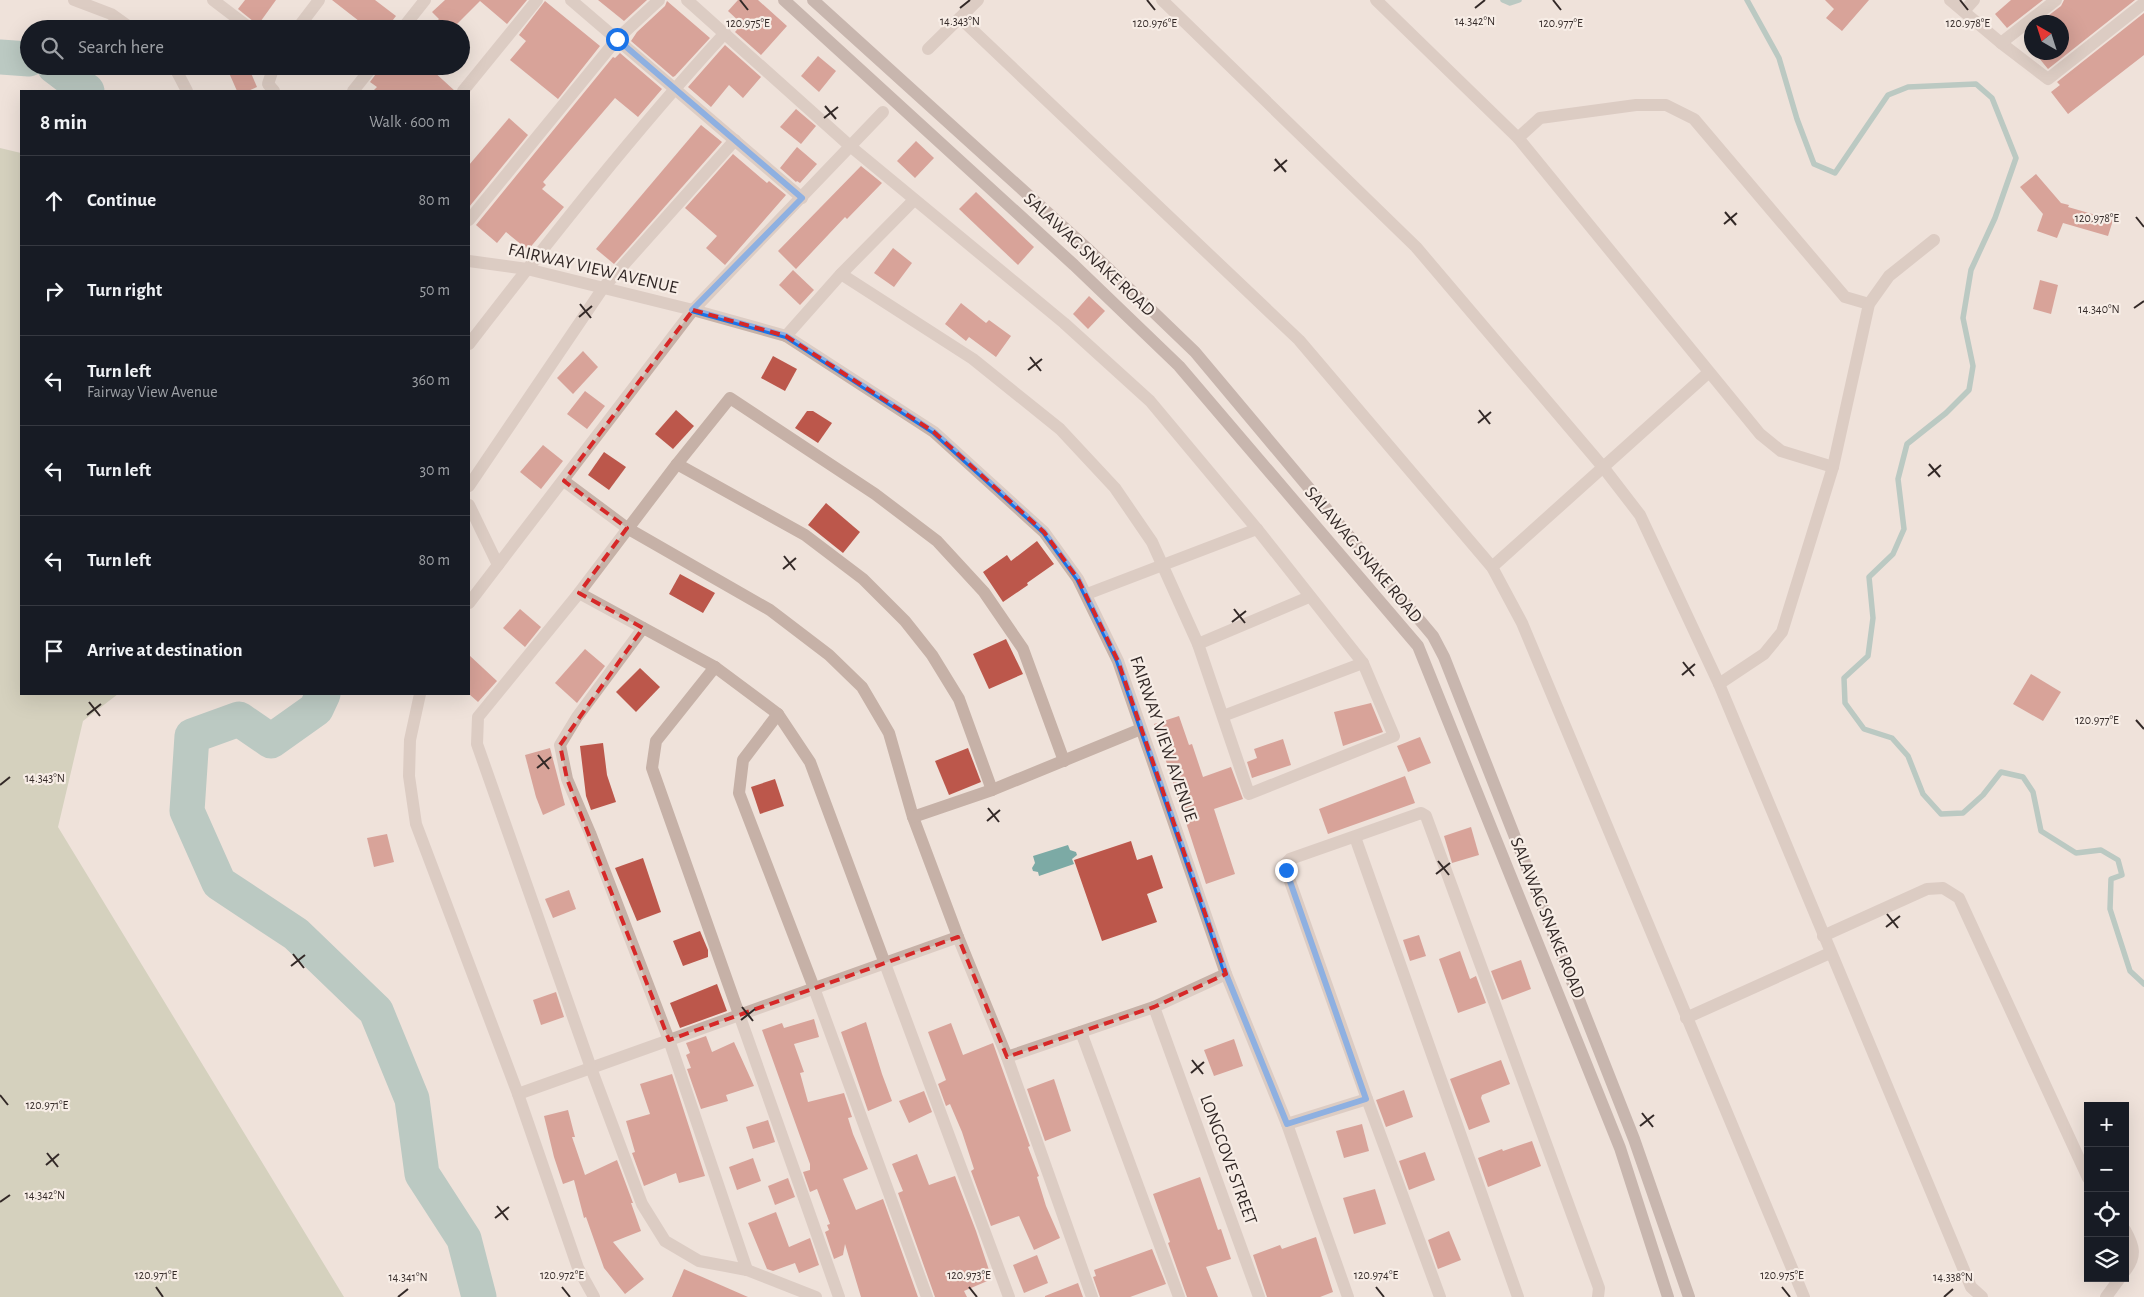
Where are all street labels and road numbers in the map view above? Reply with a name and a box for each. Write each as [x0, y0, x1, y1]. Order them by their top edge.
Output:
street label: SALAWAG SNAKE ROAD [1020, 190, 1158, 320]
street label: FAIRWAY VIEW AVENUE [506, 241, 680, 297]
street label: SALAWAG SNAKE ROAD [1301, 483, 1425, 627]
street label: FAIRWAY VIEW AVENUE [1126, 654, 1200, 824]
street label: SALAWAG SNAKE ROAD [1506, 835, 1588, 1001]
street label: LONGCOVE STREET [1196, 1093, 1260, 1227]

